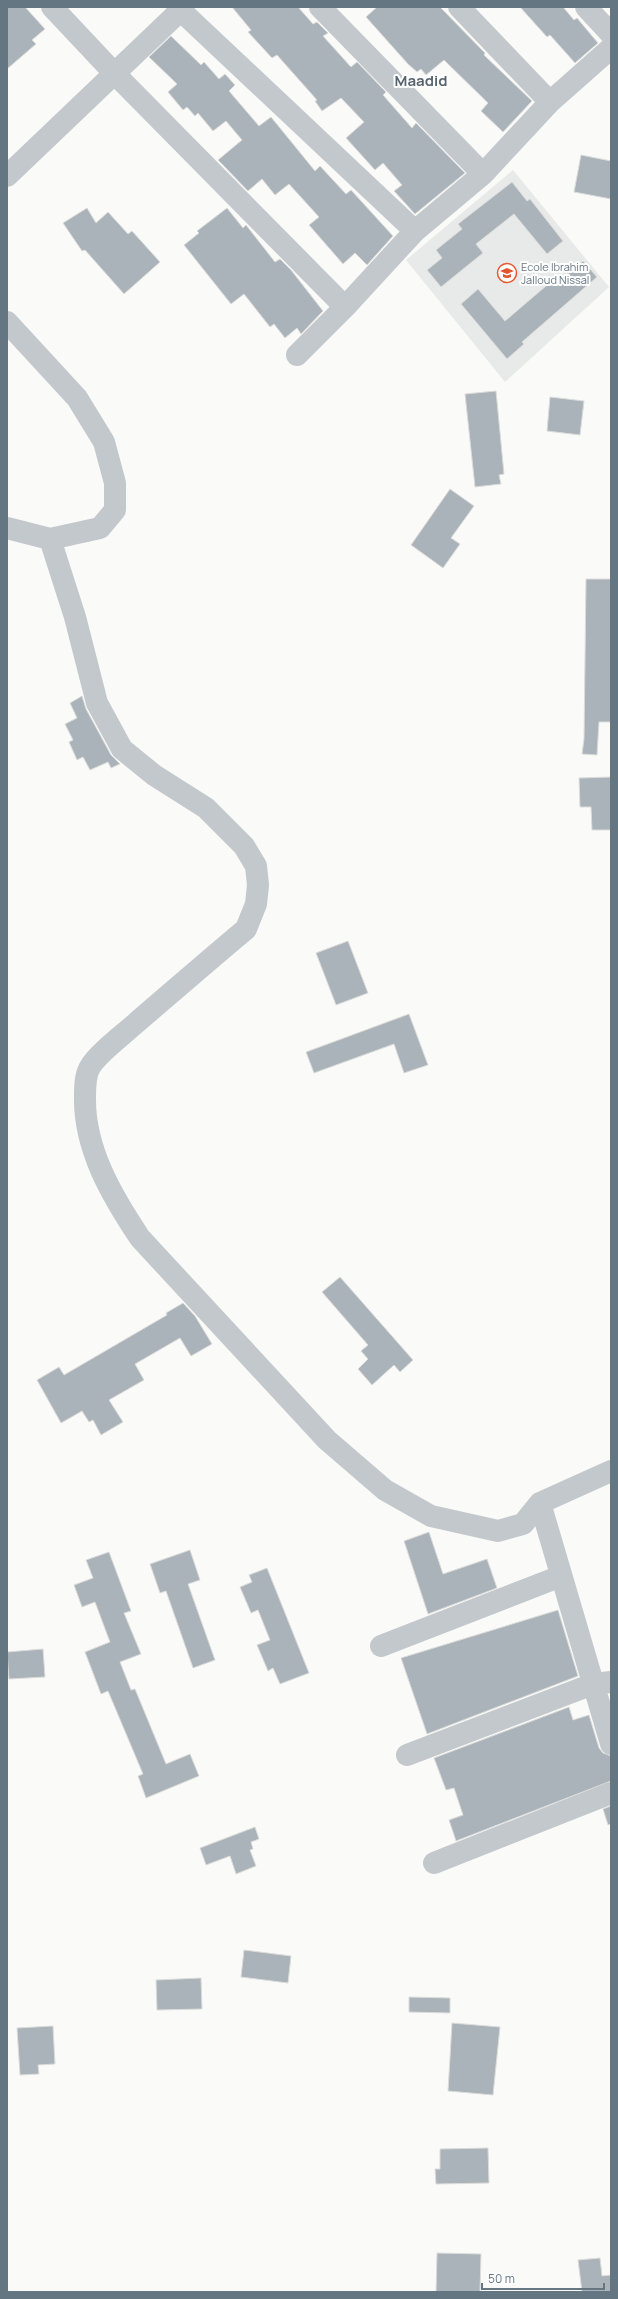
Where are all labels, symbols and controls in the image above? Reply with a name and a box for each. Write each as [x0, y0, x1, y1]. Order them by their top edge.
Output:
district label: Maadid [395, 70, 447, 91]
place label: Ecole Ibrahim Jalloud Nissal [521, 259, 589, 287]
school or university icon: Ecole Ibrahim Jalloud Nissal [496, 262, 518, 284]
scale bar [482, 2265, 604, 2291]
text: 50 m [488, 2270, 515, 2287]

